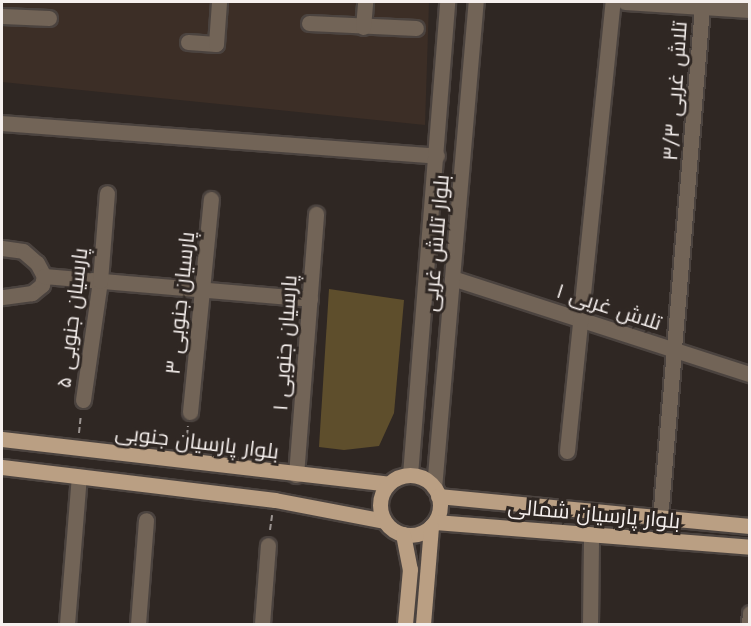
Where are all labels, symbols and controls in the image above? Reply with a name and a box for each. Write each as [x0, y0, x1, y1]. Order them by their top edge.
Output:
street label: ۳/۳ تلاش غربی [658, 20, 692, 162]
street label: بلوار تلاش غربی [417, 173, 455, 313]
street label: ۳ پارسیان جنوبی [160, 230, 200, 376]
street label: ۵ پارسیان جنوبی [51, 247, 93, 389]
street label: ۱ پارسیان جنوبی [268, 274, 302, 412]
street label: ۱ تلاش غربی [553, 278, 665, 336]
street label: بلوار پارسیان جنوبی [114, 419, 280, 465]
street label: بلوار پارسیان شمالی [507, 494, 681, 534]

